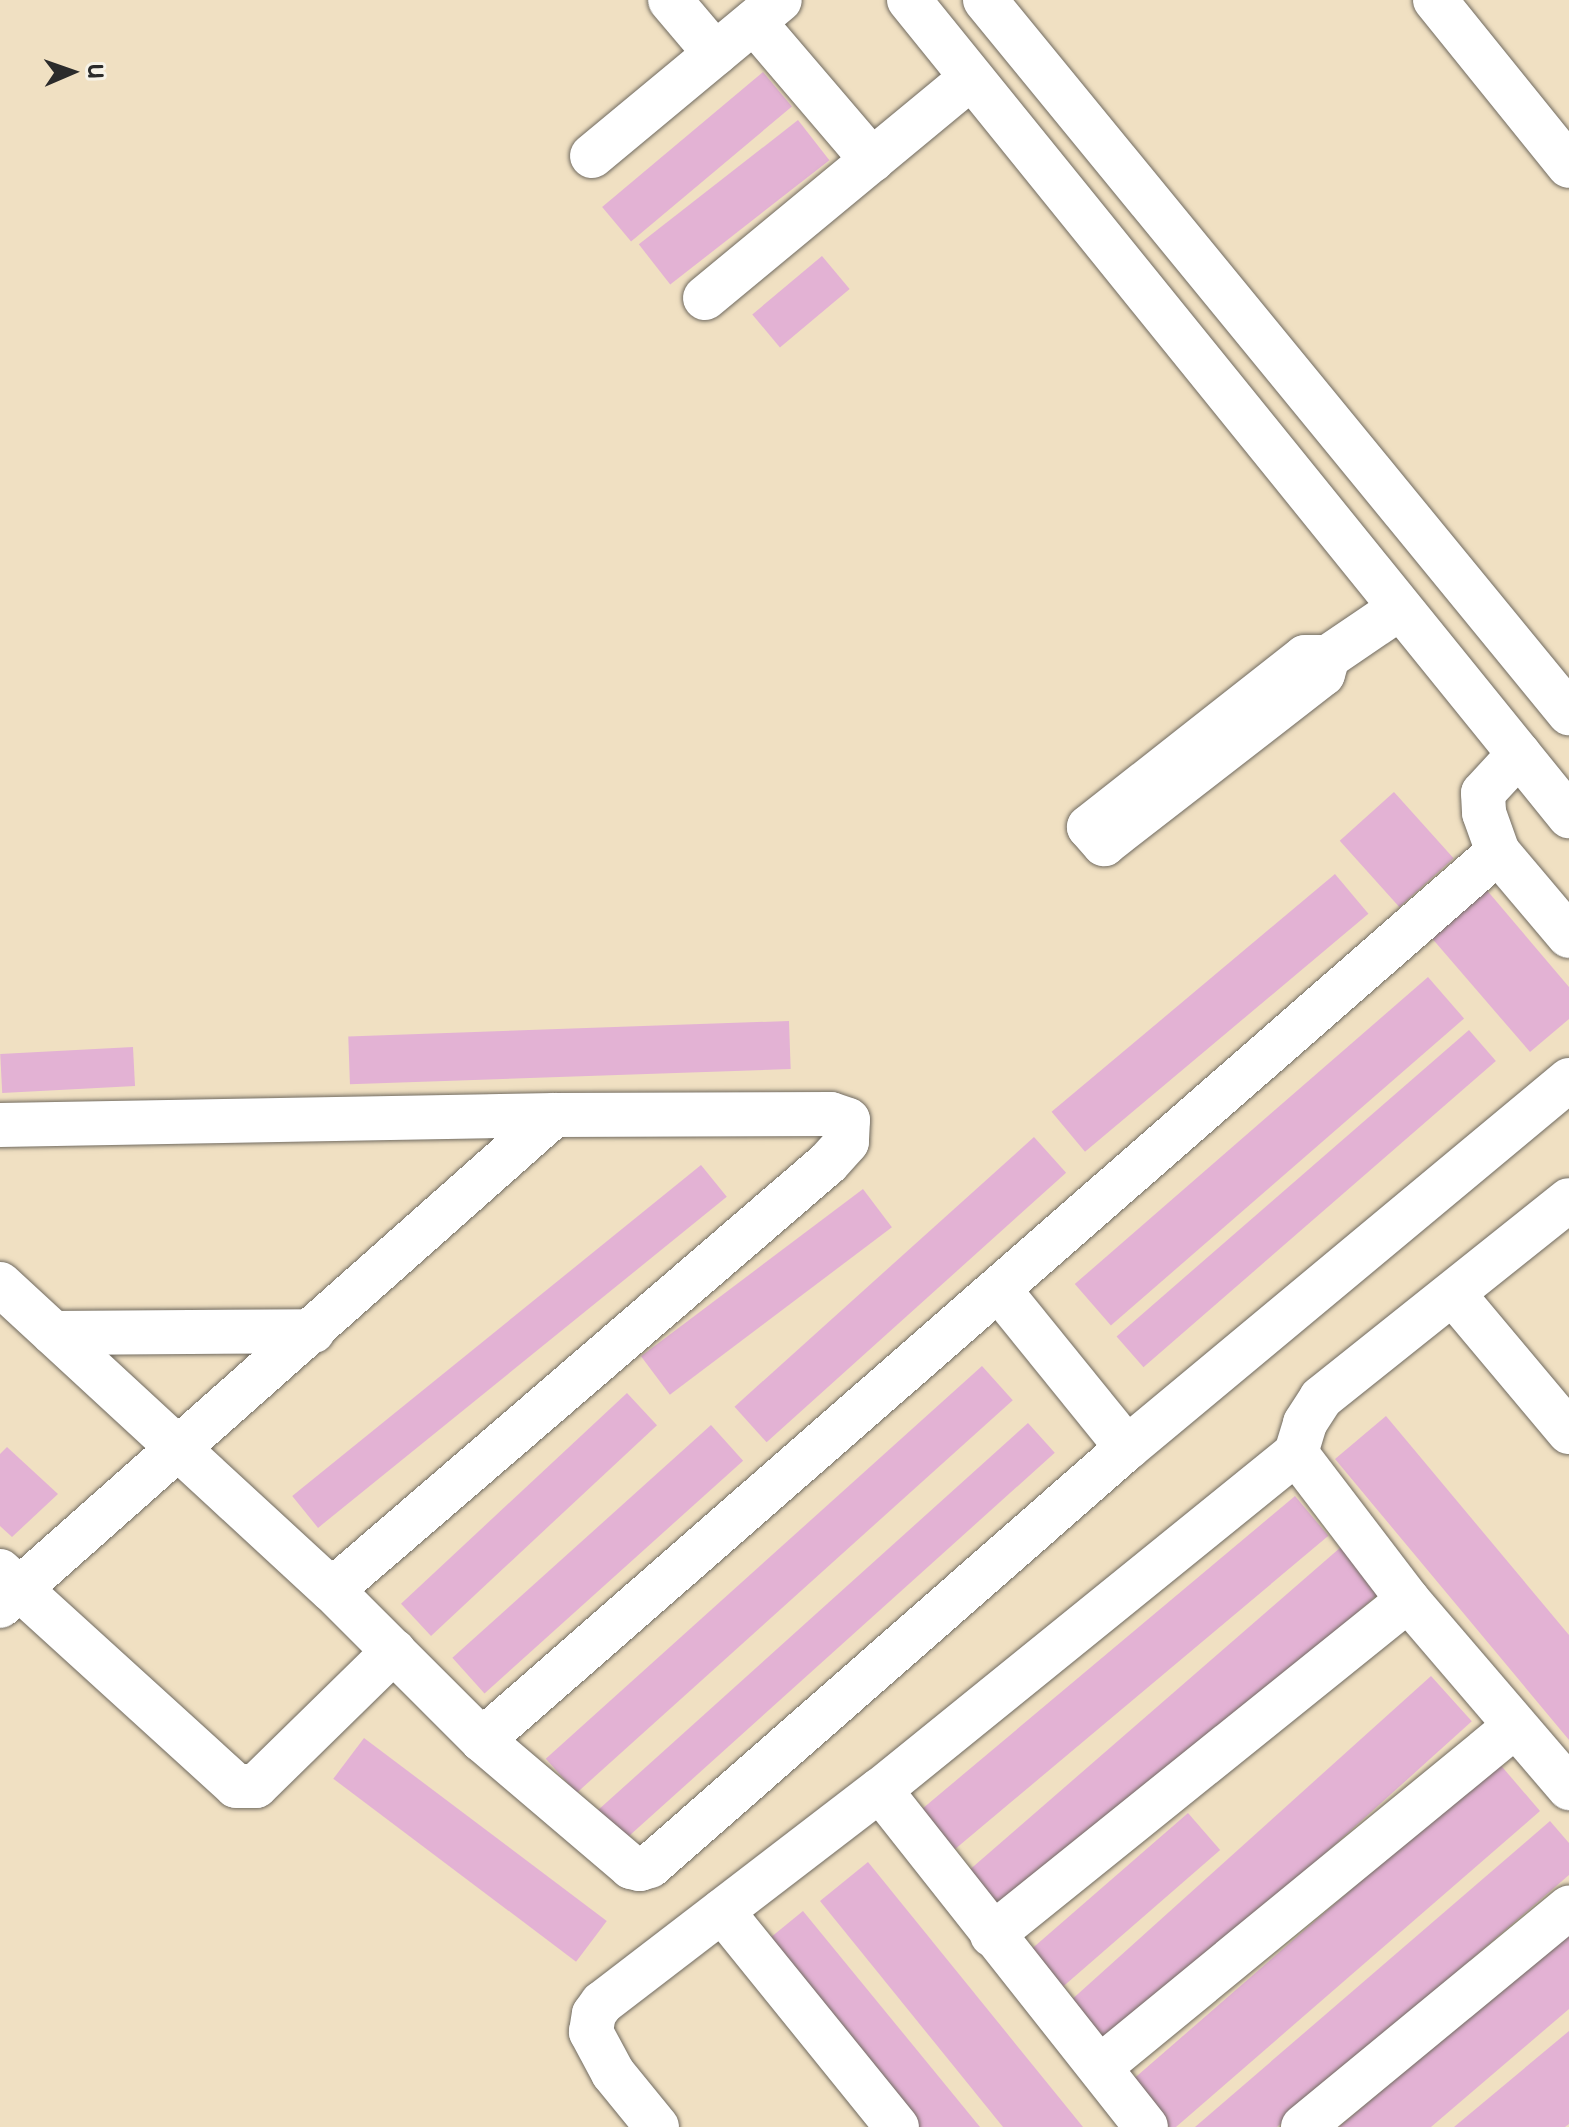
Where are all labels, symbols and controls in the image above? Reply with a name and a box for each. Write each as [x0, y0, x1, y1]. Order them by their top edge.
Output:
north arrow [32, 32, 112, 112]
text: U [82, 63, 111, 79]

